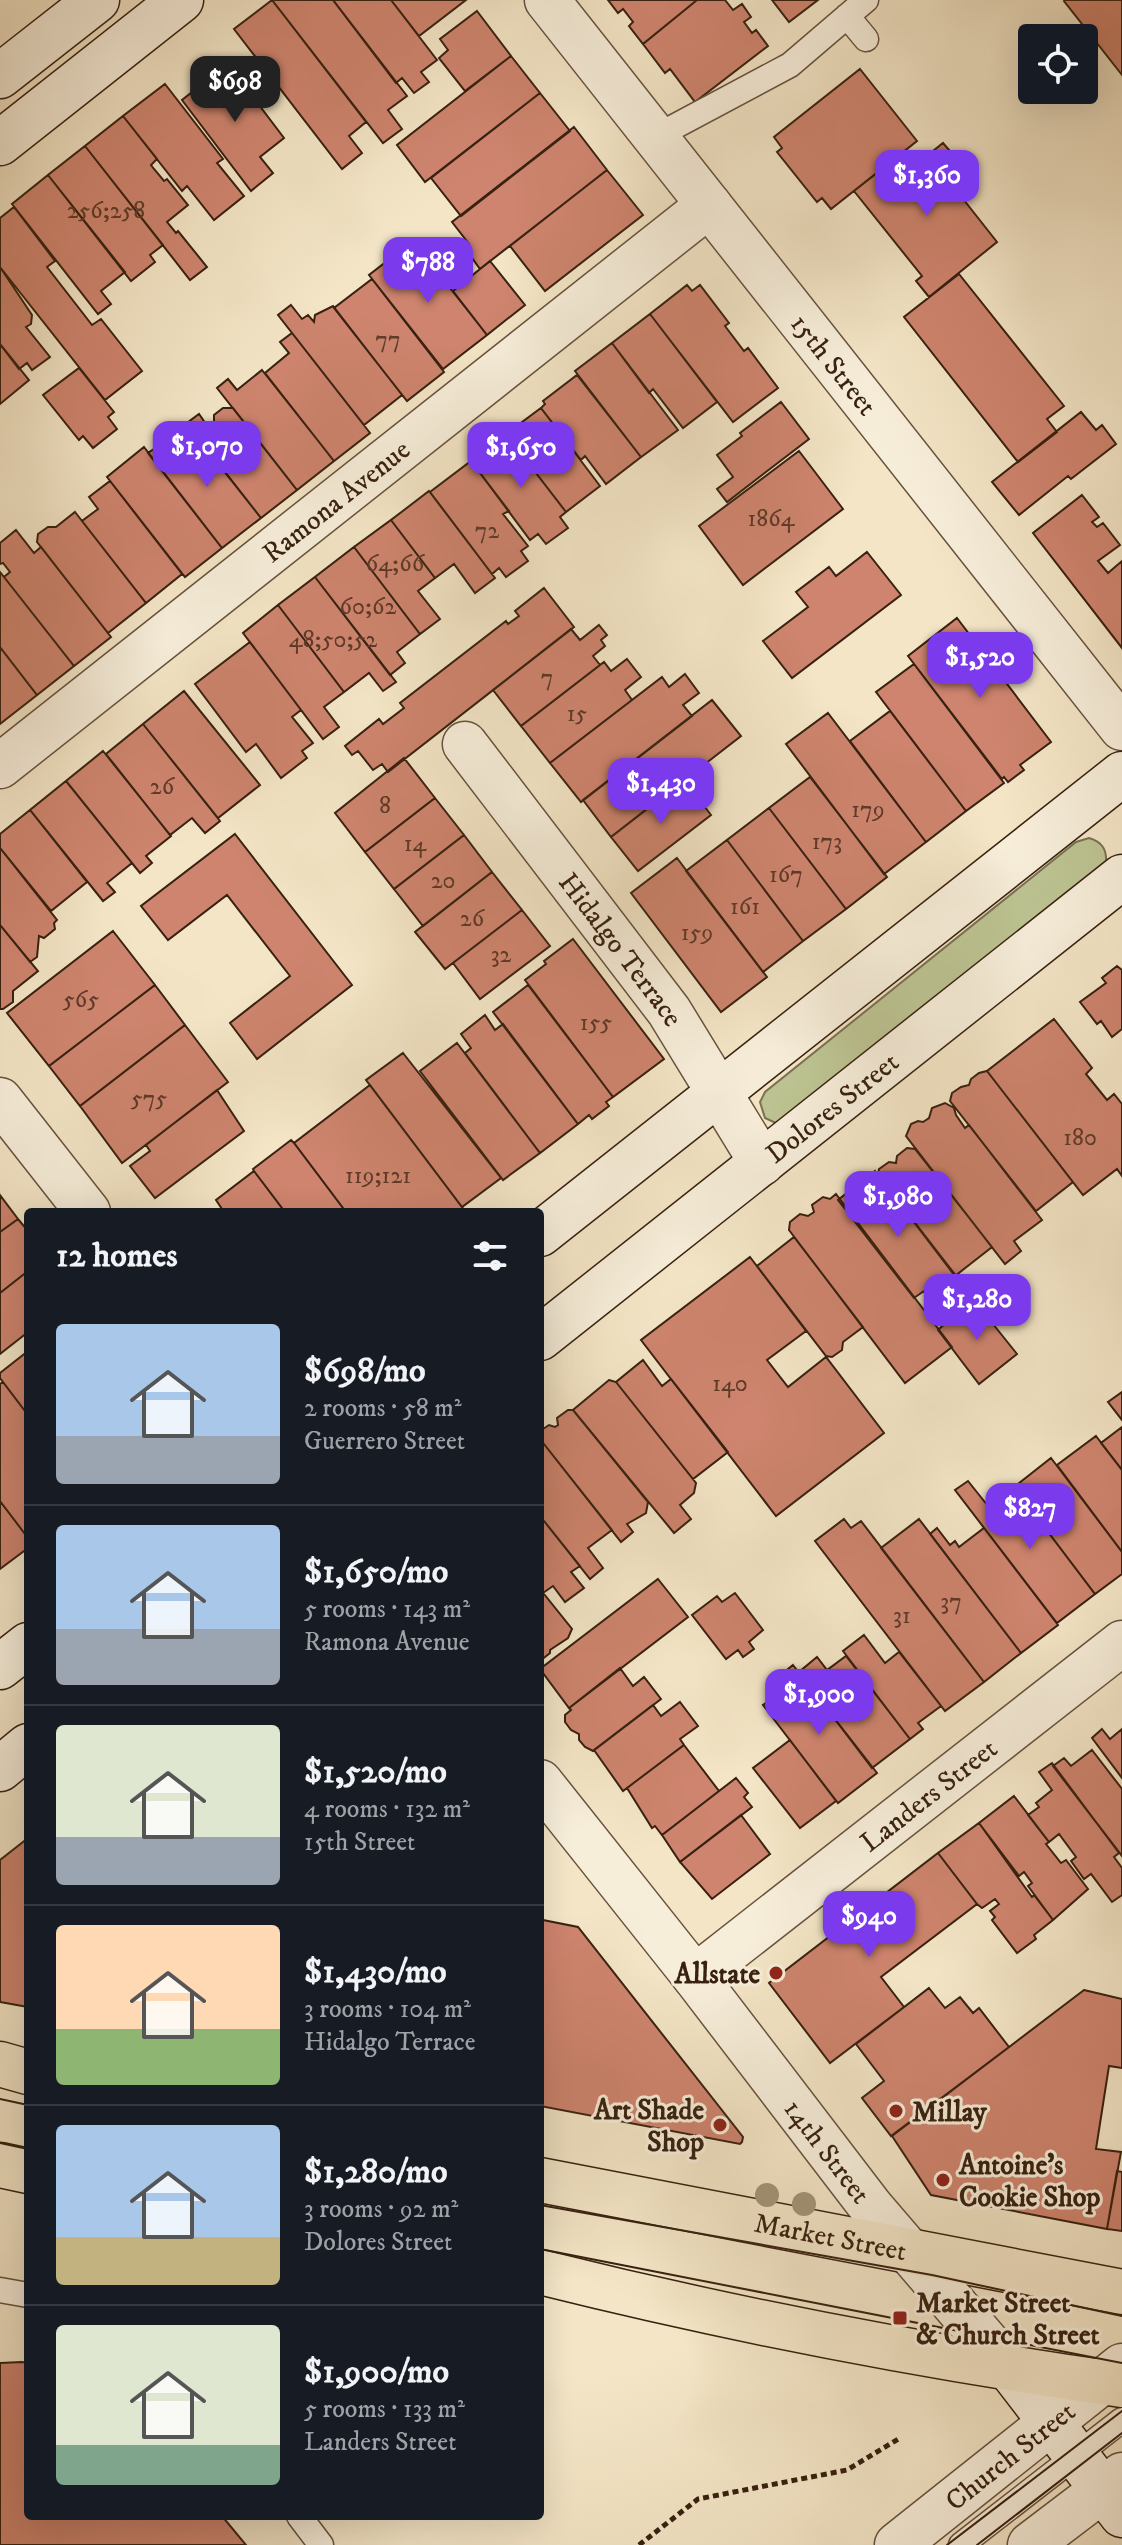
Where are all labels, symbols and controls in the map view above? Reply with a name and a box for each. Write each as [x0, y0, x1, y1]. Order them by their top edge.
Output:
map controls [1018, 24, 1098, 104]
button: locate [1018, 24, 1098, 104]
pin: $698 [188, 56, 282, 124]
text: $698 [208, 65, 262, 98]
pin: $1,360 [862, 150, 992, 218]
text: $1,360 [893, 159, 961, 192]
house number: 256;258 [67, 196, 145, 226]
pin: $788 [381, 237, 475, 305]
text: $788 [401, 246, 455, 279]
street label: 15th Street [783, 307, 884, 423]
house number: 77 [375, 325, 401, 355]
pin: $1,070 [142, 421, 272, 489]
pin: $1,650 [456, 422, 586, 490]
text: $1,070 [171, 430, 243, 463]
text: $1,650 [485, 431, 557, 464]
street label: Ramona Avenue [256, 433, 417, 571]
house number: 1864 [747, 504, 796, 534]
house number: 72 [475, 516, 499, 546]
house number: 64;66 [366, 549, 426, 579]
house number: 60;62 [340, 592, 397, 622]
house number: 48;50;52 [289, 625, 377, 655]
pin: $1,520 [915, 632, 1045, 700]
text: $1,520 [945, 641, 1015, 674]
house number: 7 [541, 663, 553, 693]
house number: 15 [567, 699, 587, 729]
pin: $1,430 [596, 758, 726, 826]
text: $1,430 [626, 767, 696, 800]
house number: 26 [150, 772, 176, 802]
house number: 8 [379, 791, 391, 821]
house number: 179 [851, 795, 885, 825]
house number: 173 [812, 827, 842, 857]
house number: 14 [404, 829, 427, 859]
house number: 167 [769, 860, 803, 890]
house number: 20 [431, 866, 455, 896]
street label: Hidalgo Terrace [550, 866, 690, 1033]
house number: 161 [730, 892, 760, 922]
house number: 26 [460, 904, 486, 934]
house number: 159 [681, 918, 713, 948]
house number: 32 [491, 940, 512, 970]
house number: 565 [63, 985, 99, 1015]
house number: 155 [580, 1008, 612, 1038]
street label: Dolores Street [759, 1045, 906, 1172]
house number: 575 [131, 1084, 167, 1114]
house number: 180 [1063, 1123, 1097, 1153]
house number: 119;121 [345, 1161, 411, 1191]
pin: $1,980 [833, 1171, 963, 1239]
text: $1,980 [863, 1180, 933, 1213]
icon: filters [468, 1234, 512, 1278]
text: 12 homes [56, 1235, 178, 1277]
pin: $1,280 [912, 1274, 1042, 1342]
text: $1,280 [942, 1283, 1012, 1316]
text: $698/mo [304, 1350, 425, 1392]
icon: home [120, 1356, 216, 1452]
house number: 140 [712, 1369, 748, 1399]
text: 2 rooms · 58 m² [304, 1392, 462, 1425]
text: Guerrero Street [304, 1425, 465, 1458]
pin: $827 [983, 1483, 1077, 1551]
text: $827 [1003, 1492, 1057, 1525]
text: $1,650/mo [304, 1551, 448, 1593]
icon: home [120, 1557, 216, 1653]
house number: 37 [940, 1587, 962, 1617]
text: 5 rooms · 143 m² [304, 1593, 470, 1626]
house number: 31 [893, 1601, 911, 1631]
text: Ramona Avenue [304, 1626, 470, 1659]
pin: $1,900 [754, 1669, 884, 1737]
text: $1,900 [783, 1678, 855, 1711]
street label: Landers Street [854, 1731, 1005, 1860]
text: $1,520/mo [304, 1751, 447, 1793]
icon: home [120, 1757, 216, 1853]
text: 4 rooms · 132 m² [304, 1793, 470, 1826]
text: 15th Street [304, 1826, 415, 1859]
pin: $940 [822, 1891, 916, 1959]
text: $940 [841, 1900, 897, 1933]
text: $1,430/mo [304, 1951, 447, 1993]
icon: home [120, 1957, 216, 2053]
place label: Allstate [674, 1957, 760, 1992]
marker: Allstate [767, 1964, 785, 1982]
text: 3 rooms · 104 m² [304, 1993, 471, 2026]
text: Hidalgo Terrace [304, 2026, 475, 2059]
place label: Art Shade Shop [593, 2093, 704, 2160]
street label: 14th Street [776, 2093, 878, 2211]
place label: Millay [912, 2095, 987, 2130]
marker: Millay [887, 2102, 905, 2120]
marker: Art Shade Shop [711, 2116, 729, 2134]
place label: Antoine's Cookie Shop [958, 2148, 1100, 2215]
text: $1,280/mo [304, 2151, 447, 2193]
icon: home [120, 2157, 216, 2253]
marker: Antoine's Cookie Shop [934, 2171, 952, 2189]
text: 3 rooms · 92 m² [304, 2193, 458, 2226]
street label: Market Street [751, 2206, 909, 2269]
text: Dolores Street [304, 2226, 452, 2259]
place label: Market Street & Church Street [916, 2286, 1100, 2353]
marker: Market Street & Church Street [891, 2309, 909, 2327]
text: $1,900/mo [304, 2351, 449, 2393]
icon: home [120, 2357, 216, 2453]
text: 5 rooms · 133 m² [304, 2393, 465, 2426]
street label: Church Street [939, 2394, 1083, 2519]
text: Landers Street [304, 2426, 456, 2459]

